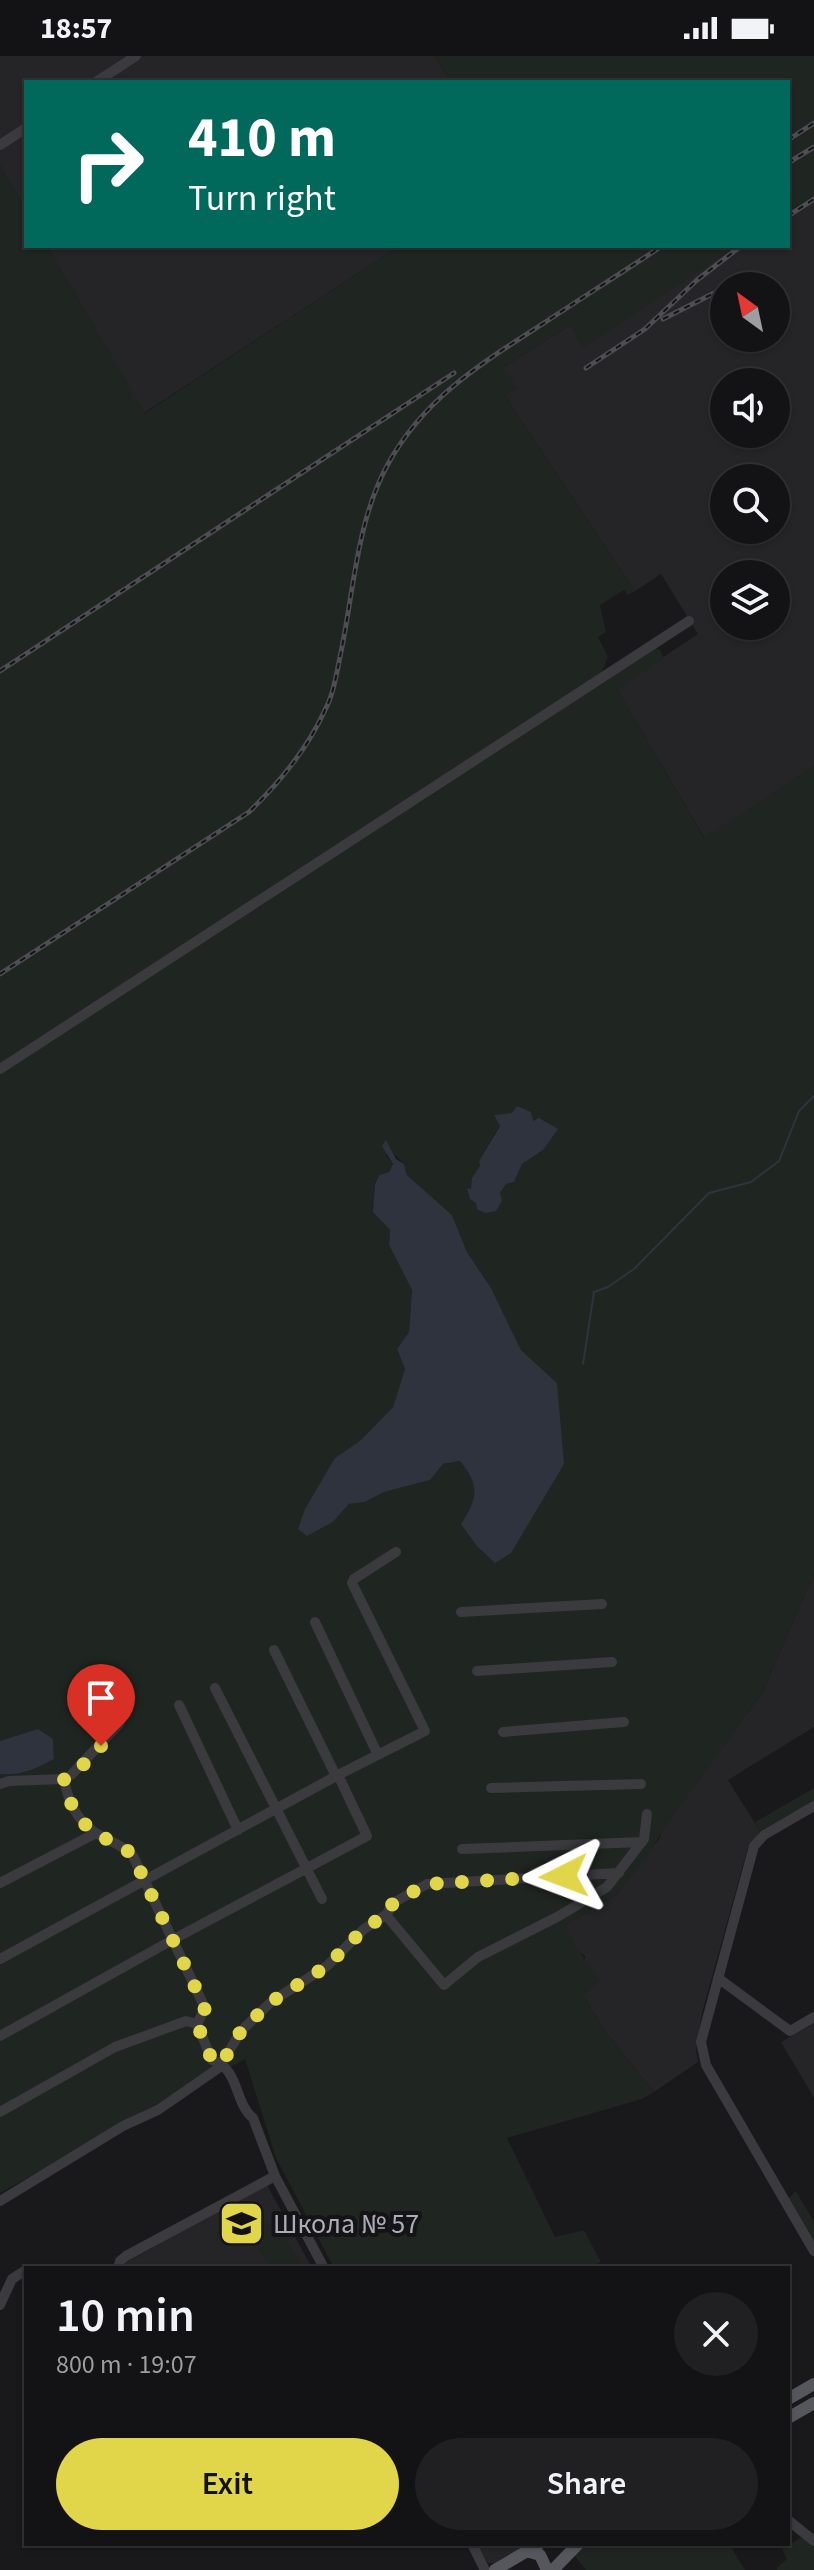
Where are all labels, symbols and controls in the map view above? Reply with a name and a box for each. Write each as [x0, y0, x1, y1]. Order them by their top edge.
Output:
text: 18:57 [40, 7, 112, 50]
text: 410 m [188, 99, 336, 178]
icon: right [56, 112, 160, 216]
text: Turn right [188, 173, 336, 224]
north arrow [710, 272, 790, 352]
map controls [710, 272, 790, 640]
button: sound [710, 368, 790, 448]
button: search [710, 464, 790, 544]
button: layers [710, 560, 790, 640]
pin [67, 1664, 135, 1746]
icon: arrive [79, 1676, 123, 1720]
position arrow [522, 1834, 606, 1918]
school or university icon: Школа № 57 [218, 2200, 266, 2248]
place label: Школа № 57 [273, 2204, 419, 2244]
text: 10 min [56, 2282, 195, 2350]
button: close [674, 2292, 758, 2376]
text: 800 m · 19:07 [56, 2346, 197, 2383]
button: Exit [56, 2438, 399, 2530]
button: Share [415, 2438, 758, 2530]

